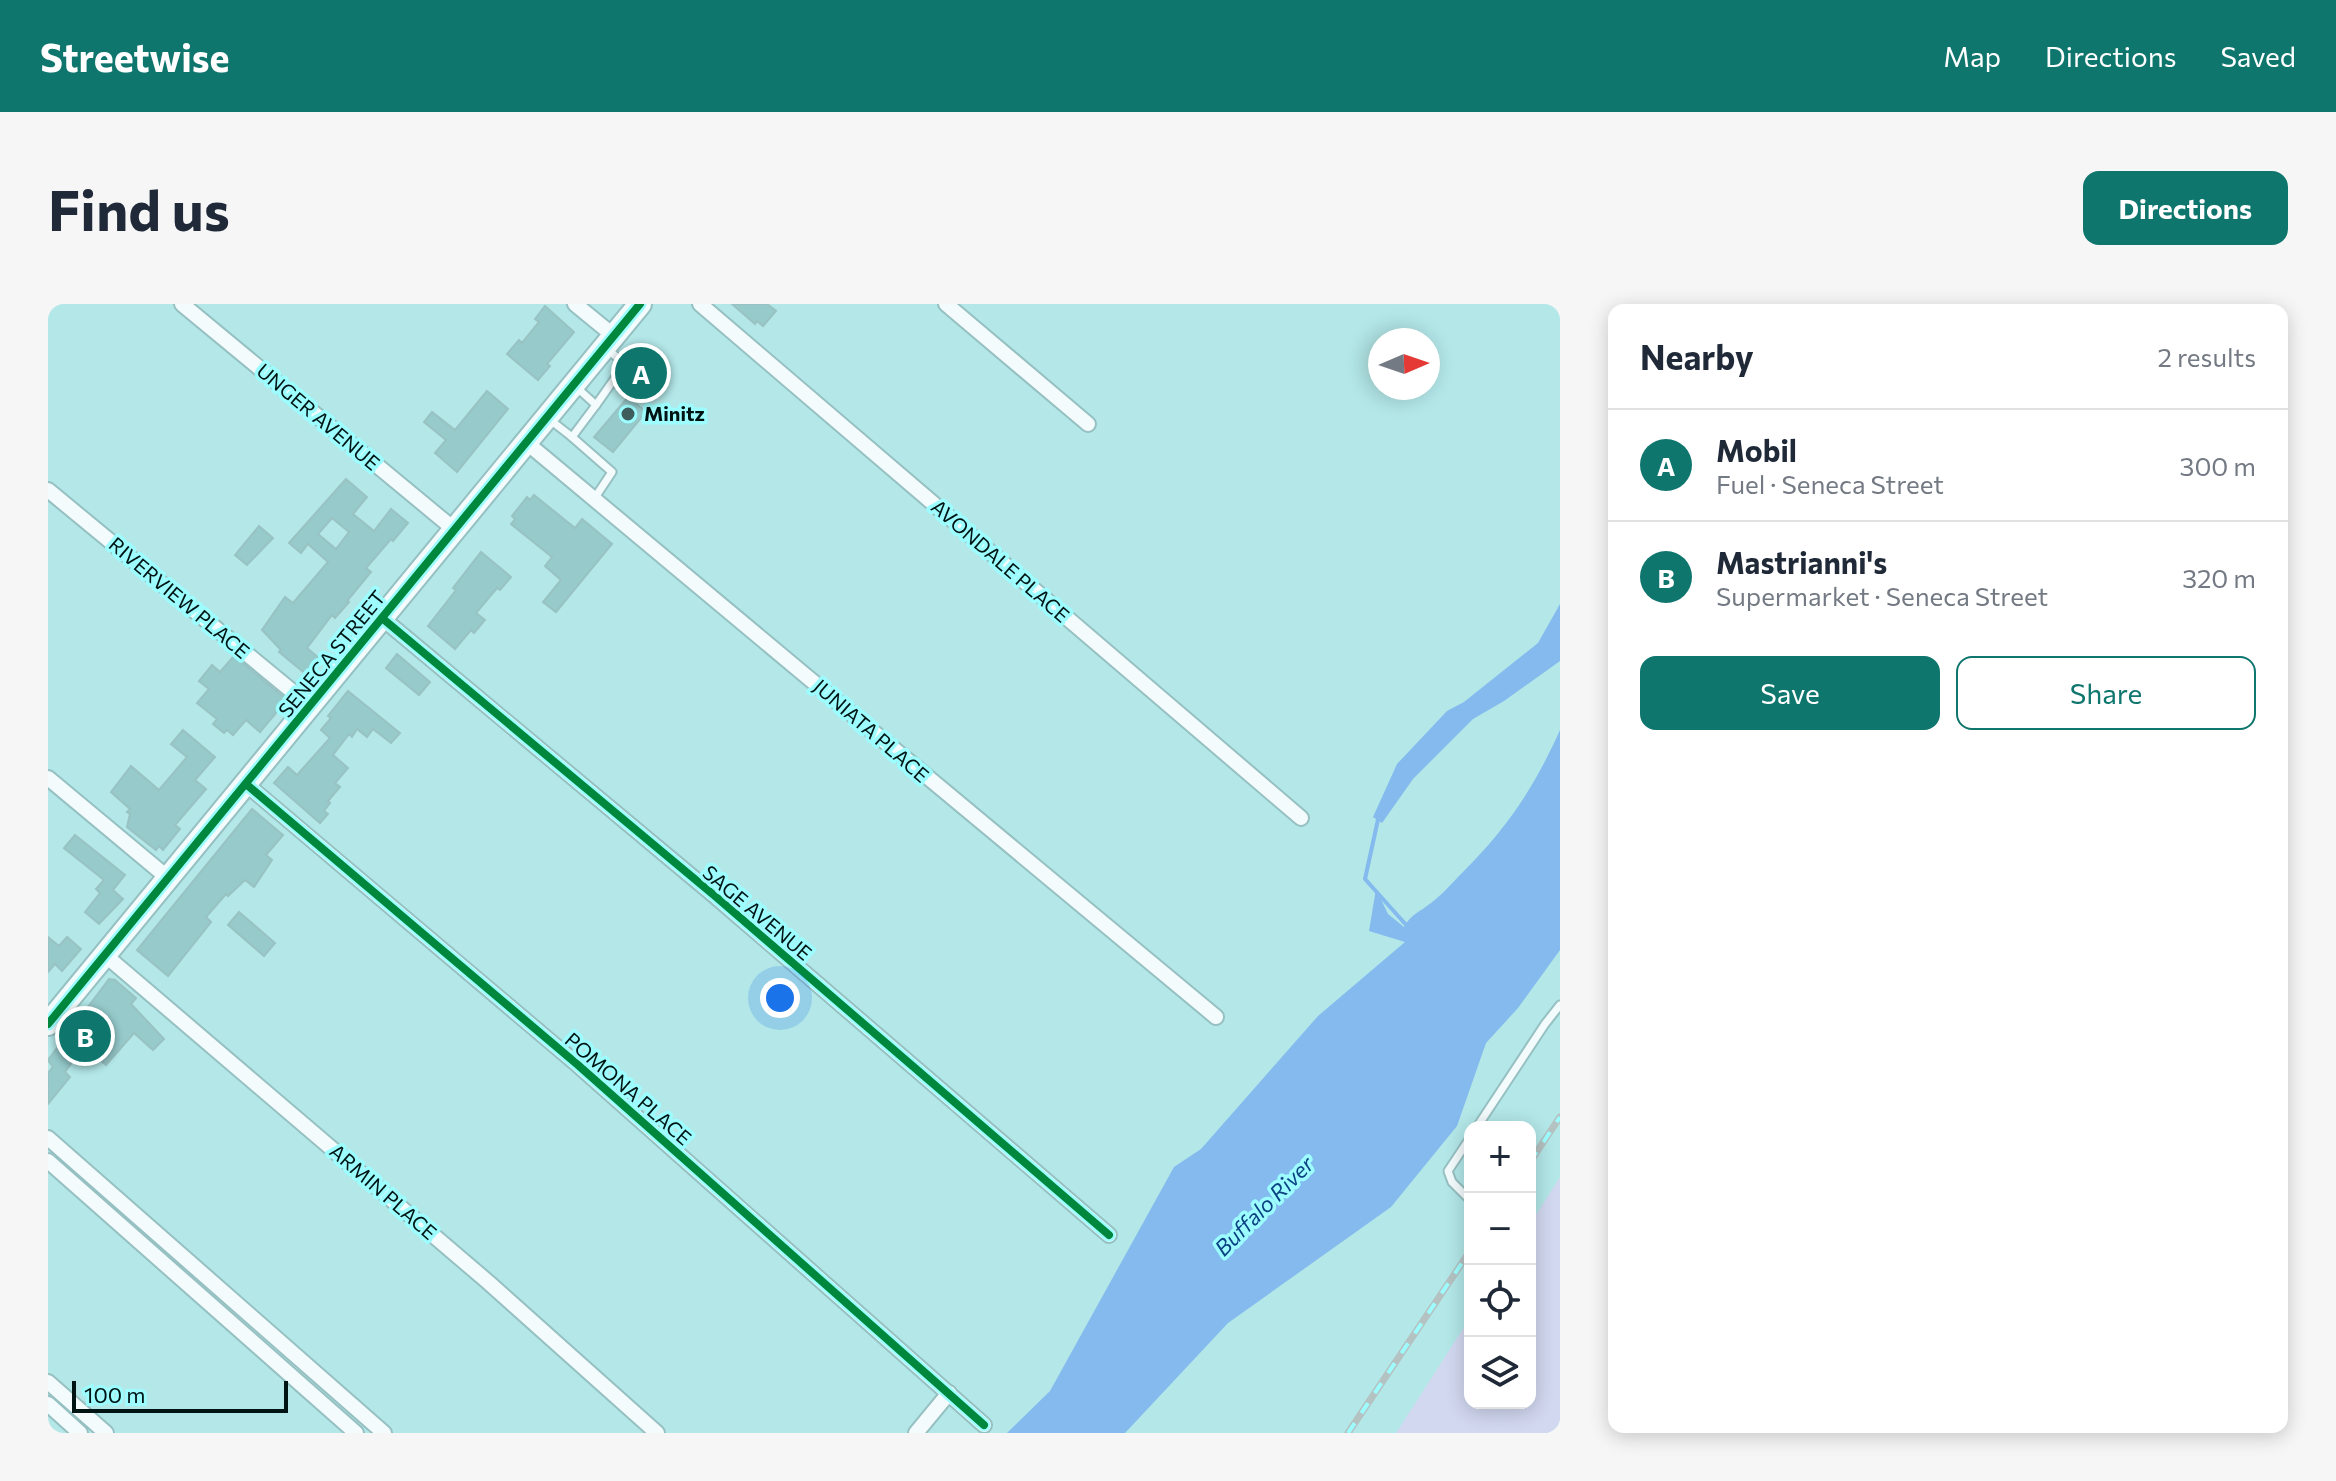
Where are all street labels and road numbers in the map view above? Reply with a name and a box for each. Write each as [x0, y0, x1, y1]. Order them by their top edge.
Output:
street label: UNGER AVENUE [252, 358, 385, 475]
street label: AVONDALE PLACE [927, 494, 1075, 627]
street label: RIVERVIEW PLACE [105, 532, 255, 663]
street label: SENECA STREET [273, 585, 390, 722]
street label: JUNIATA PLACE [809, 674, 934, 787]
street label: SAGE AVENUE [698, 860, 817, 965]
street label: POMONA PLACE [561, 1027, 697, 1149]
street label: ARMIN PLACE [325, 1138, 442, 1244]

